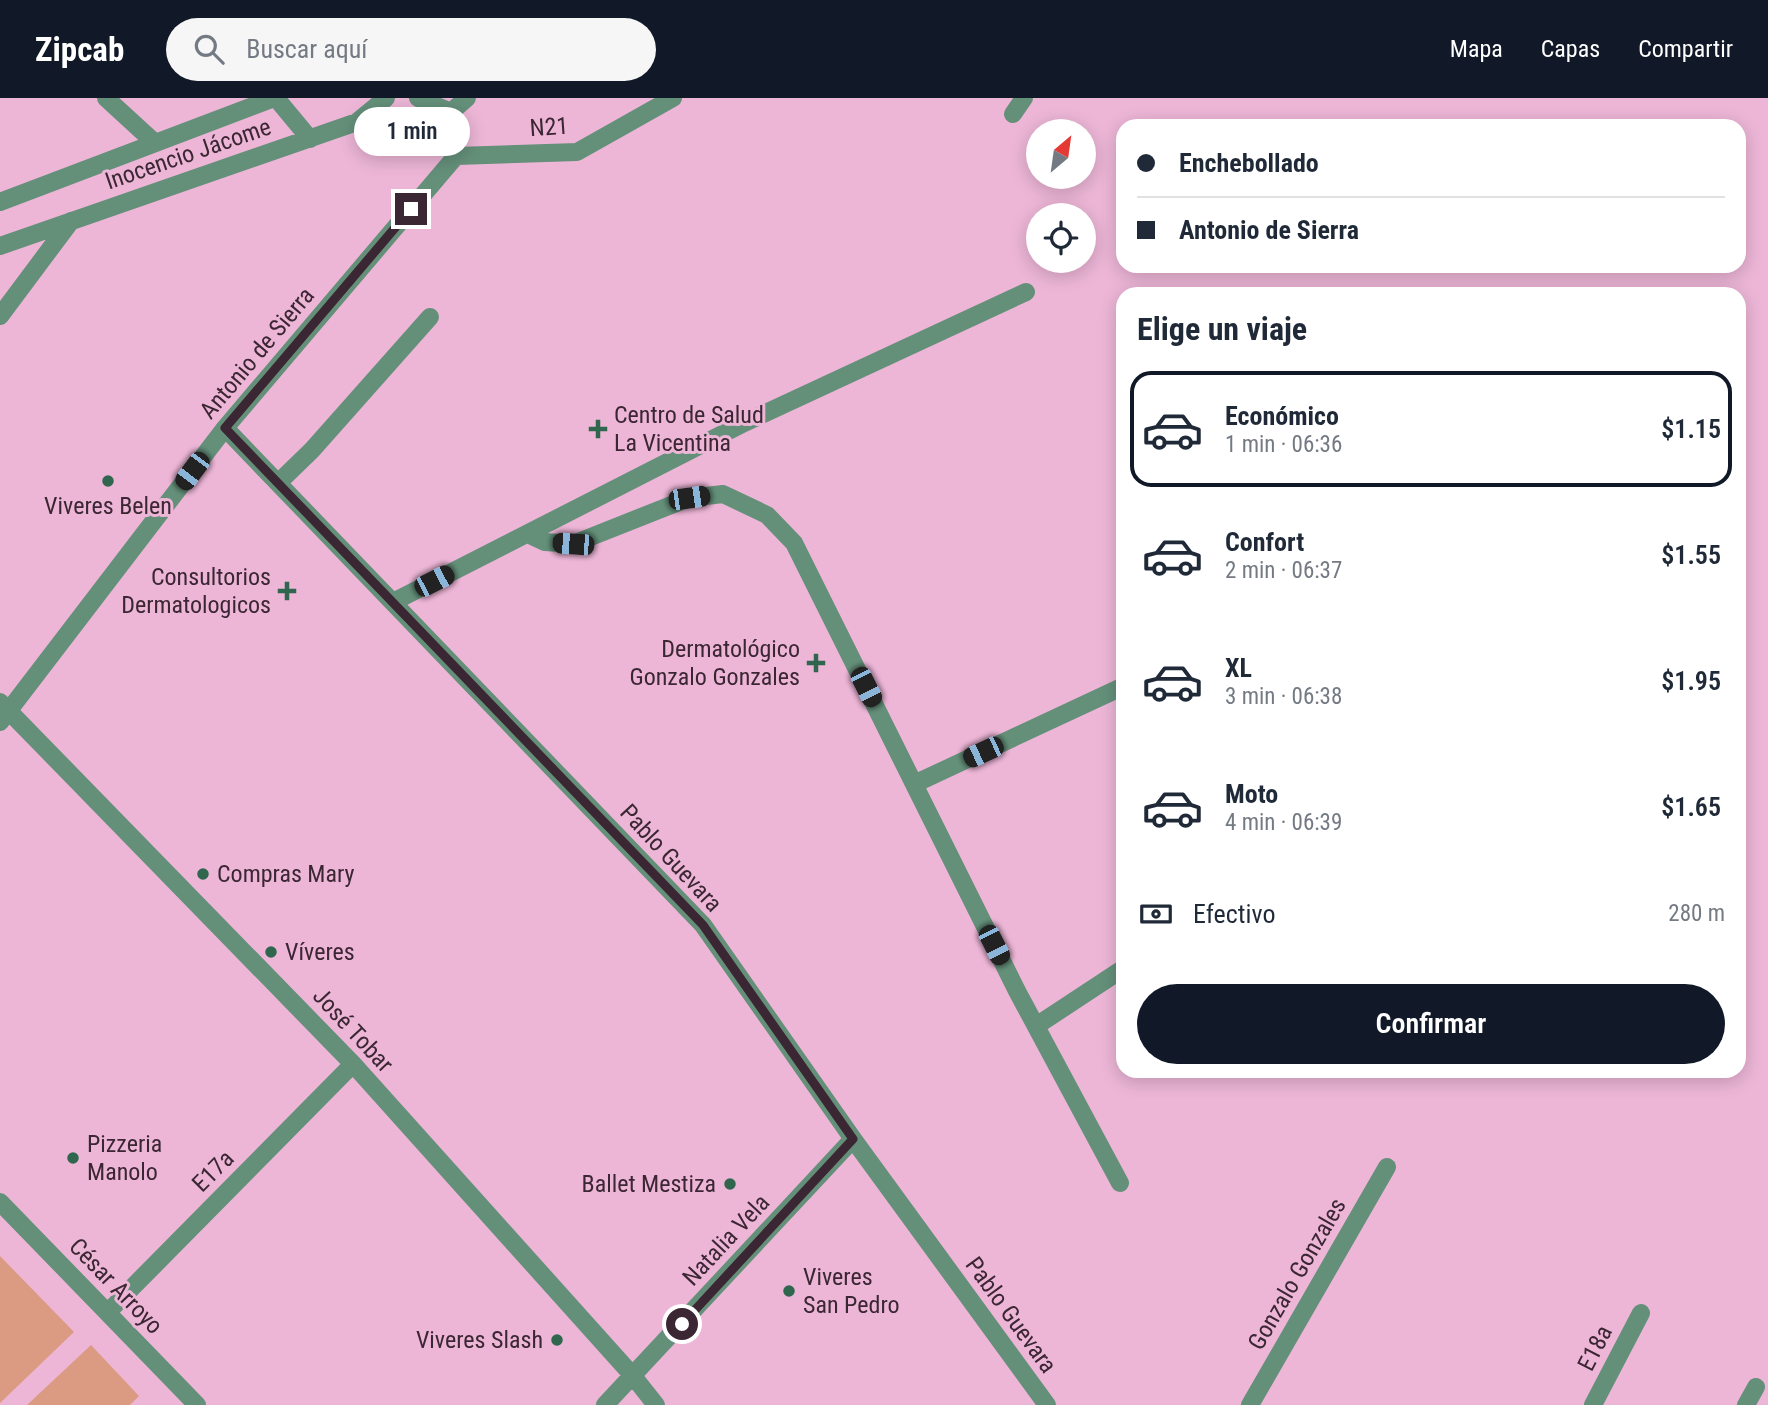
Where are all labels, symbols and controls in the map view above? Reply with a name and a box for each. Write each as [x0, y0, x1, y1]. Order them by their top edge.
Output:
search box [166, 18, 656, 81]
text: Zipcab [35, 30, 124, 69]
icon: search [190, 30, 228, 68]
text: Buscar aquí [246, 34, 367, 64]
text: Mapa [1450, 35, 1503, 63]
text: Capas [1541, 35, 1600, 63]
text: Compartir [1638, 35, 1733, 63]
callout: 1 min [353, 108, 469, 156]
street label: N21 [529, 112, 569, 142]
street label: Inocencio Jácome [101, 113, 275, 195]
text: 1 min [387, 118, 437, 145]
north arrow [1026, 119, 1096, 189]
map controls [1026, 119, 1096, 273]
text: Enchebollado [1179, 148, 1319, 178]
route end [395, 193, 427, 225]
button: locate [1026, 203, 1096, 273]
text: Antonio de Sierra [1179, 215, 1359, 245]
street label: Antonio de Sierra [194, 282, 320, 424]
text: Elige un viaje [1137, 310, 1307, 348]
icon: car [1141, 398, 1204, 461]
place label: Centro de Salud La Vicentina [614, 401, 764, 457]
text: Económico [1225, 401, 1339, 431]
text: $1.15 [1661, 414, 1721, 444]
marker: Centro de Salud La Vicentina [588, 419, 608, 439]
text: 1 min · 06:36 [1225, 431, 1342, 458]
car [171, 448, 214, 494]
marker: Viveres Belen [100, 473, 116, 489]
car [667, 485, 712, 511]
place label: Viveres Belen [44, 492, 172, 520]
icon: car [1141, 524, 1204, 587]
text: Confort [1225, 527, 1304, 557]
car [552, 532, 595, 556]
text: $1.55 [1661, 540, 1721, 570]
text: 2 min · 06:37 [1225, 557, 1342, 584]
car [411, 562, 458, 600]
place label: Consultorios Dermatologicos [121, 563, 271, 619]
marker: Consultorios Dermatologicos [277, 581, 297, 601]
place label: Dermatológico Gonzalo Gonzales [629, 635, 800, 691]
icon: car [1141, 650, 1204, 713]
marker: Dermatológico Gonzalo Gonzales [806, 653, 826, 673]
text: XL [1225, 653, 1252, 683]
car [848, 664, 885, 710]
text: $1.95 [1661, 666, 1721, 696]
text: 3 min · 06:38 [1225, 683, 1342, 710]
car [960, 734, 1007, 770]
icon: car [1141, 776, 1204, 839]
text: Moto [1225, 779, 1278, 809]
text: $1.65 [1661, 792, 1721, 822]
street label: Pablo Guevara [614, 799, 728, 917]
text: 4 min · 06:39 [1225, 809, 1342, 836]
place label: Compras Mary [217, 860, 355, 888]
marker: Compras Mary [195, 866, 211, 882]
icon: cash [1137, 895, 1175, 933]
text: Efectivo [1193, 899, 1275, 929]
text: 280 m [1668, 900, 1725, 927]
car [976, 922, 1013, 968]
place label: Víveres [285, 938, 355, 966]
marker: Víveres [263, 944, 279, 960]
street label: José Tobar [307, 982, 399, 1078]
button: Confirmar [1137, 984, 1725, 1064]
place label: Pizzeria Manolo [87, 1130, 162, 1186]
street label: E17a [186, 1144, 240, 1198]
marker: Pizzeria Manolo [65, 1150, 81, 1166]
place label: Ballet Mestiza [582, 1170, 716, 1198]
marker: Ballet Mestiza [722, 1176, 738, 1192]
street label: Natalia Vela [677, 1189, 775, 1291]
street label: Gonzalo Gonzales [1242, 1193, 1352, 1355]
street label: César Arroyo [64, 1232, 168, 1340]
street label: Pablo Guevara [960, 1252, 1062, 1378]
place label: Viveres San Pedro [803, 1263, 900, 1319]
marker: Viveres San Pedro [781, 1283, 797, 1299]
route start [666, 1308, 698, 1340]
street label: E18a [1572, 1321, 1618, 1375]
place label: Viveres Slash [416, 1326, 543, 1354]
marker: Viveres Slash [549, 1332, 565, 1348]

